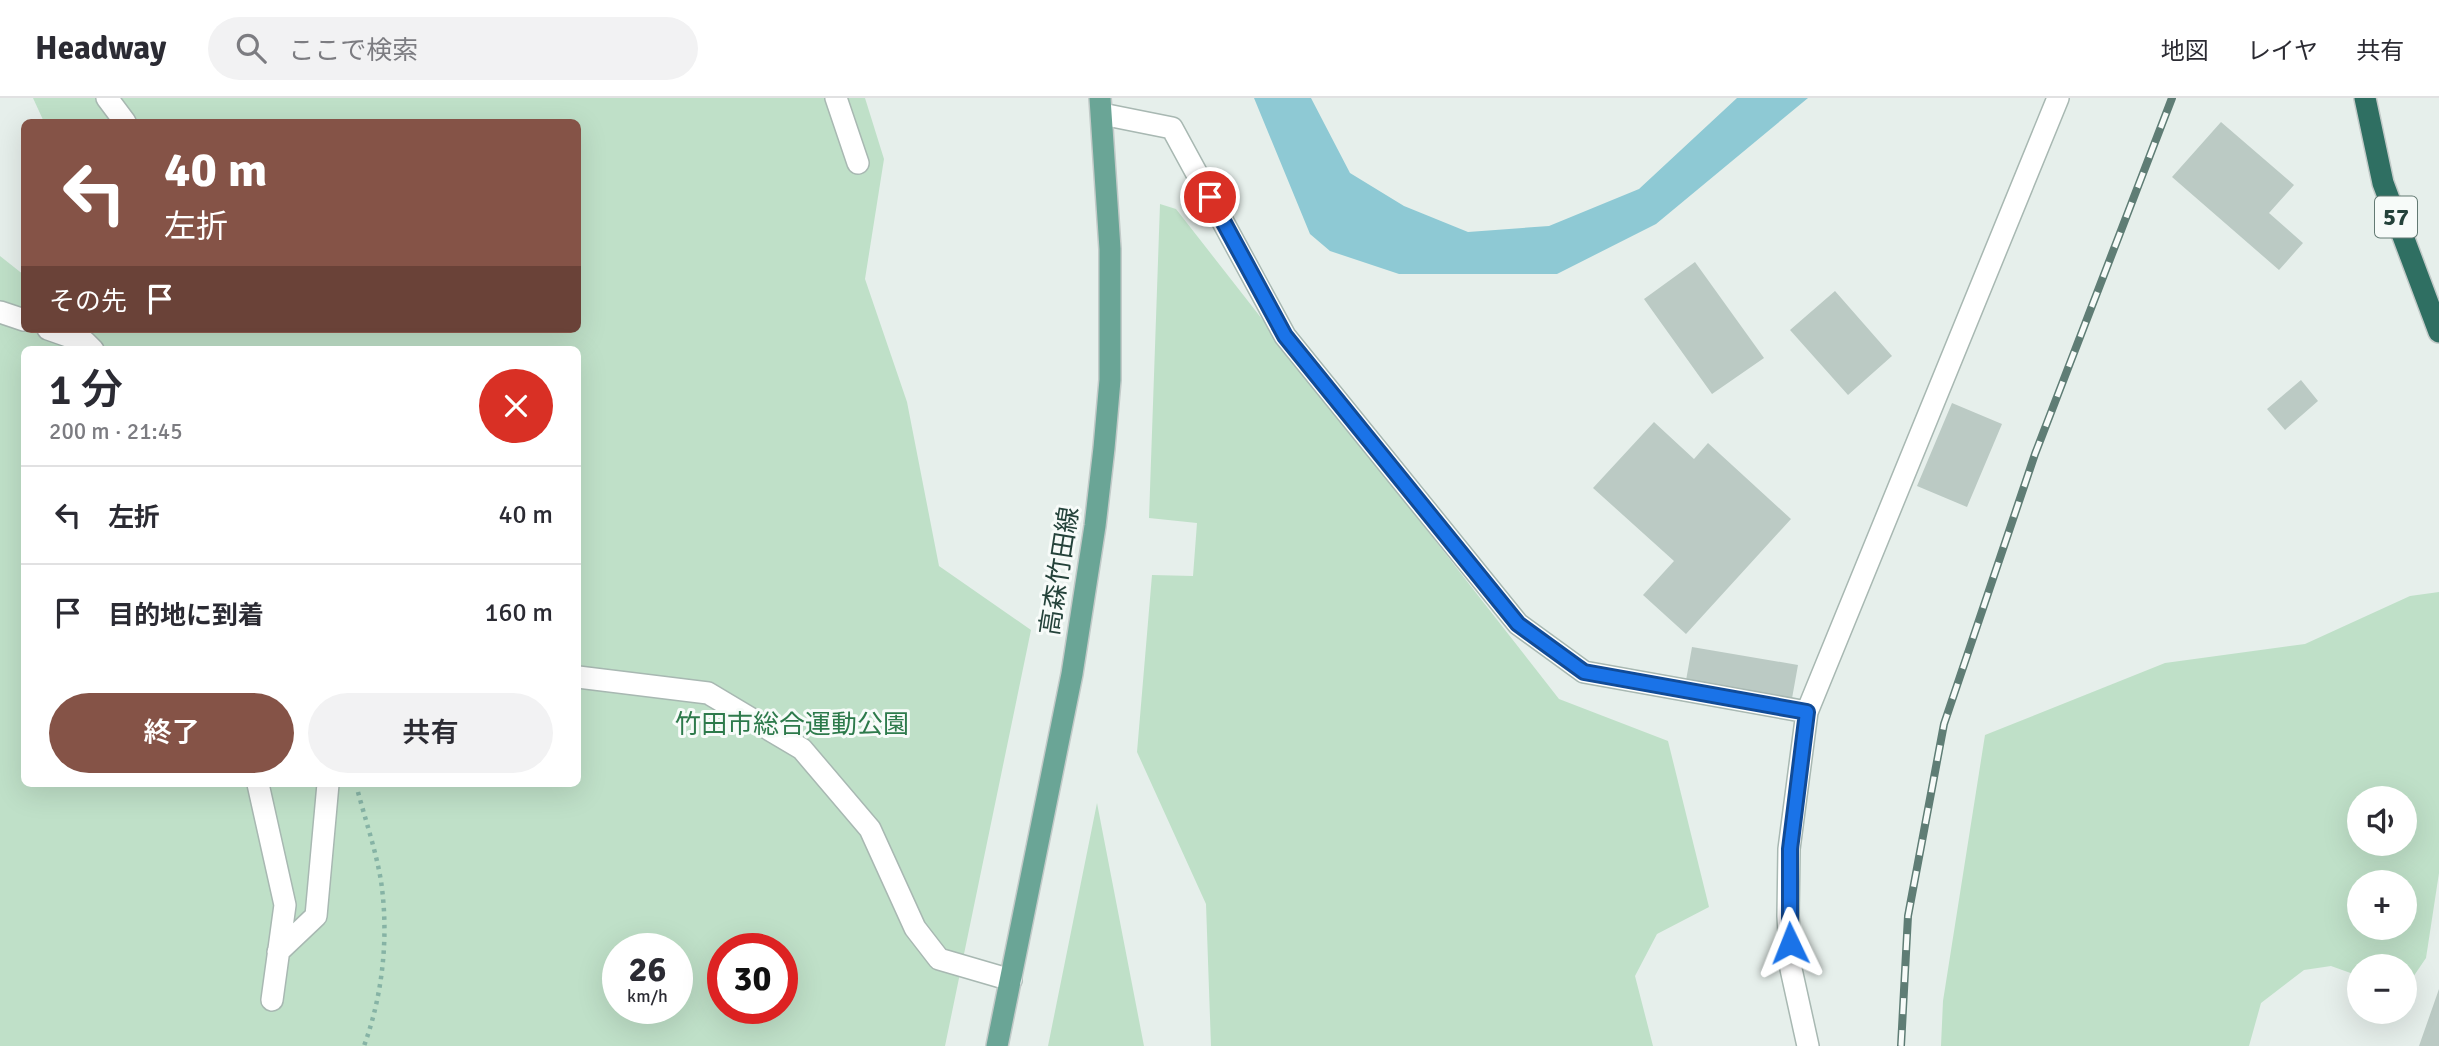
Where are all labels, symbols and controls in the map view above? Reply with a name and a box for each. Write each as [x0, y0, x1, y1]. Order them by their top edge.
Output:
search box [208, 17, 698, 80]
text: Headway [35, 28, 166, 69]
icon: search [232, 29, 270, 67]
text: ここで検索 [288, 35, 418, 67]
text: 地図 [2161, 36, 2209, 66]
text: レイヤ [2247, 36, 2318, 66]
text: 共有 [2356, 36, 2404, 66]
text: 40 m [164, 140, 267, 200]
icon: left [49, 147, 140, 238]
pin [1180, 167, 1240, 227]
icon: arrive [1191, 178, 1229, 216]
road number: 57 [2375, 196, 2417, 238]
text: 左折 [164, 207, 228, 246]
icon: arrive [141, 280, 179, 318]
text: その先 [49, 286, 127, 318]
text: 1 分 [49, 365, 123, 416]
button: close [479, 369, 553, 443]
text: 200 m · 21:45 [49, 417, 183, 446]
icon: left [49, 496, 87, 534]
text: 40 m [498, 499, 553, 531]
text: 左折 [108, 502, 160, 534]
street label: 高森竹田線 [1034, 504, 1086, 638]
icon: arrive [49, 594, 87, 632]
text: 160 m [484, 597, 553, 629]
text: 目的地に到着 [108, 600, 264, 632]
button: 終了 [49, 693, 294, 773]
button: 共有 [308, 693, 553, 773]
park label: 竹田市総合運動公園 [675, 709, 909, 741]
map controls [2347, 786, 2417, 1024]
button: sound [2347, 786, 2417, 856]
button: + [2347, 870, 2417, 940]
position arrow [1753, 906, 1827, 980]
speed limit sign: 30 [707, 933, 798, 1024]
text: 26 [629, 948, 666, 991]
button: − [2347, 954, 2417, 1024]
text: km/h [627, 985, 668, 1007]

